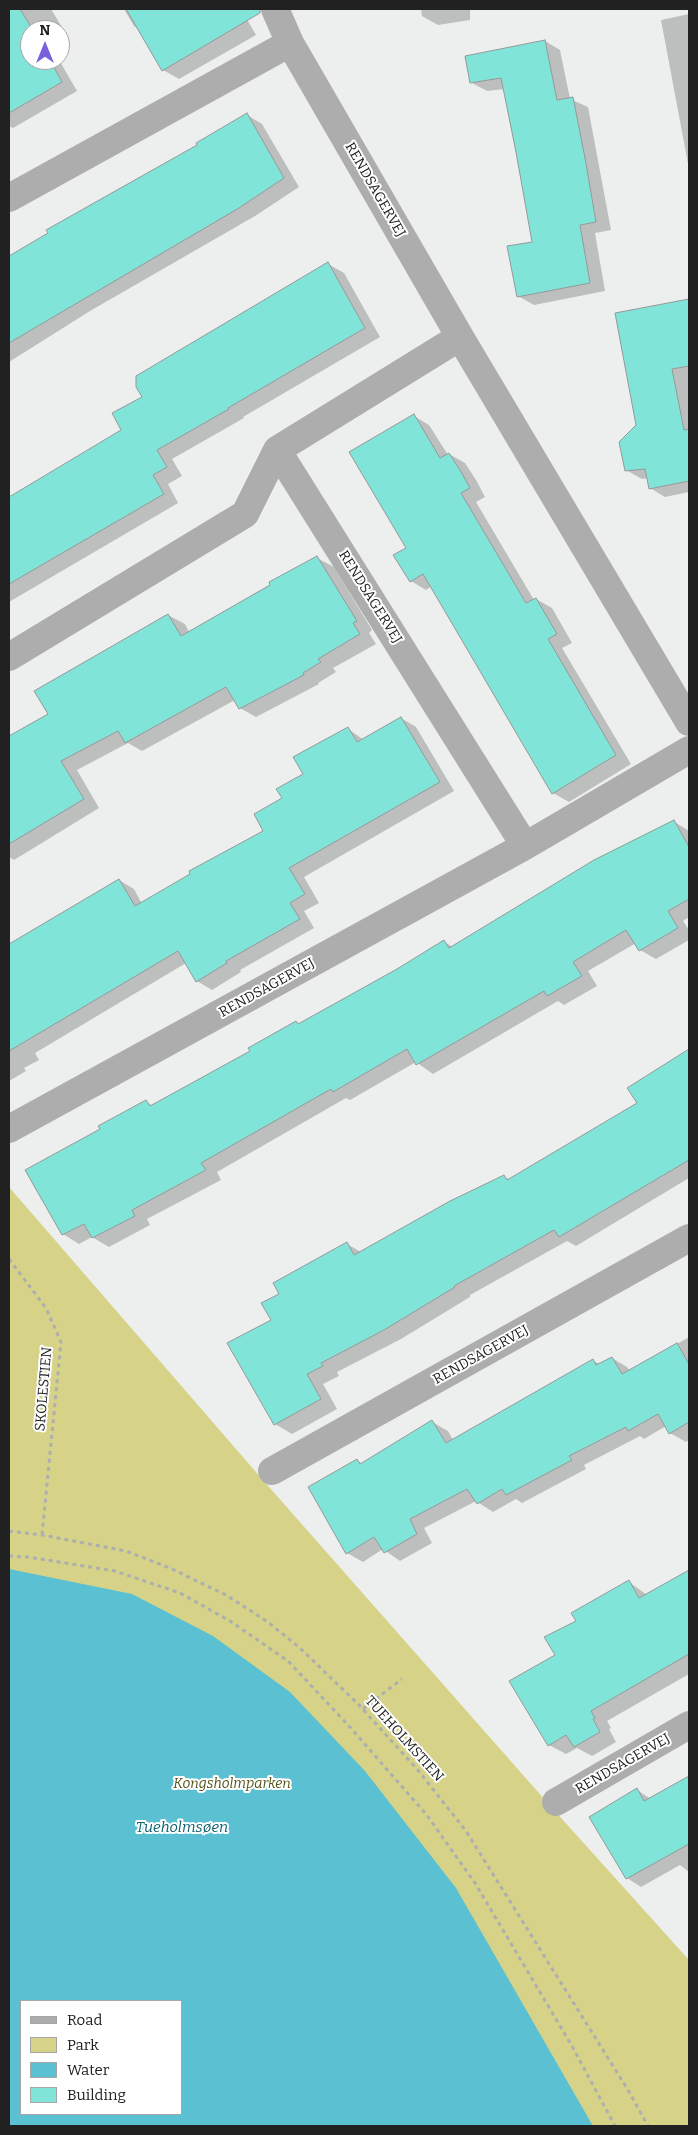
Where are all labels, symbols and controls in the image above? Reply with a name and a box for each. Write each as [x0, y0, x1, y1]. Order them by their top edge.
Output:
north arrow [20, 20, 70, 70]
text: N [40, 22, 50, 39]
street label: RENDSAGERVEJ [341, 140, 409, 240]
street label: RENDSAGERVEJ [335, 547, 405, 647]
street label: RENDSAGERVEJ [216, 955, 318, 1021]
street label: RENDSAGERVEJ [430, 1322, 532, 1388]
street label: SKOLESTIEN [32, 1346, 56, 1432]
street label: TUEHOLMSTIEN [361, 1693, 447, 1785]
street label: RENDSAGERVEJ [573, 1730, 673, 1798]
park label: Kongsholmparken [173, 1776, 291, 1792]
water label: Tueholmsøen [136, 1819, 228, 1837]
legend [20, 2000, 182, 2115]
text: Road [67, 2011, 102, 2029]
text: Park [67, 2036, 99, 2054]
text: Water [67, 2061, 109, 2079]
text: Building [67, 2086, 126, 2104]

